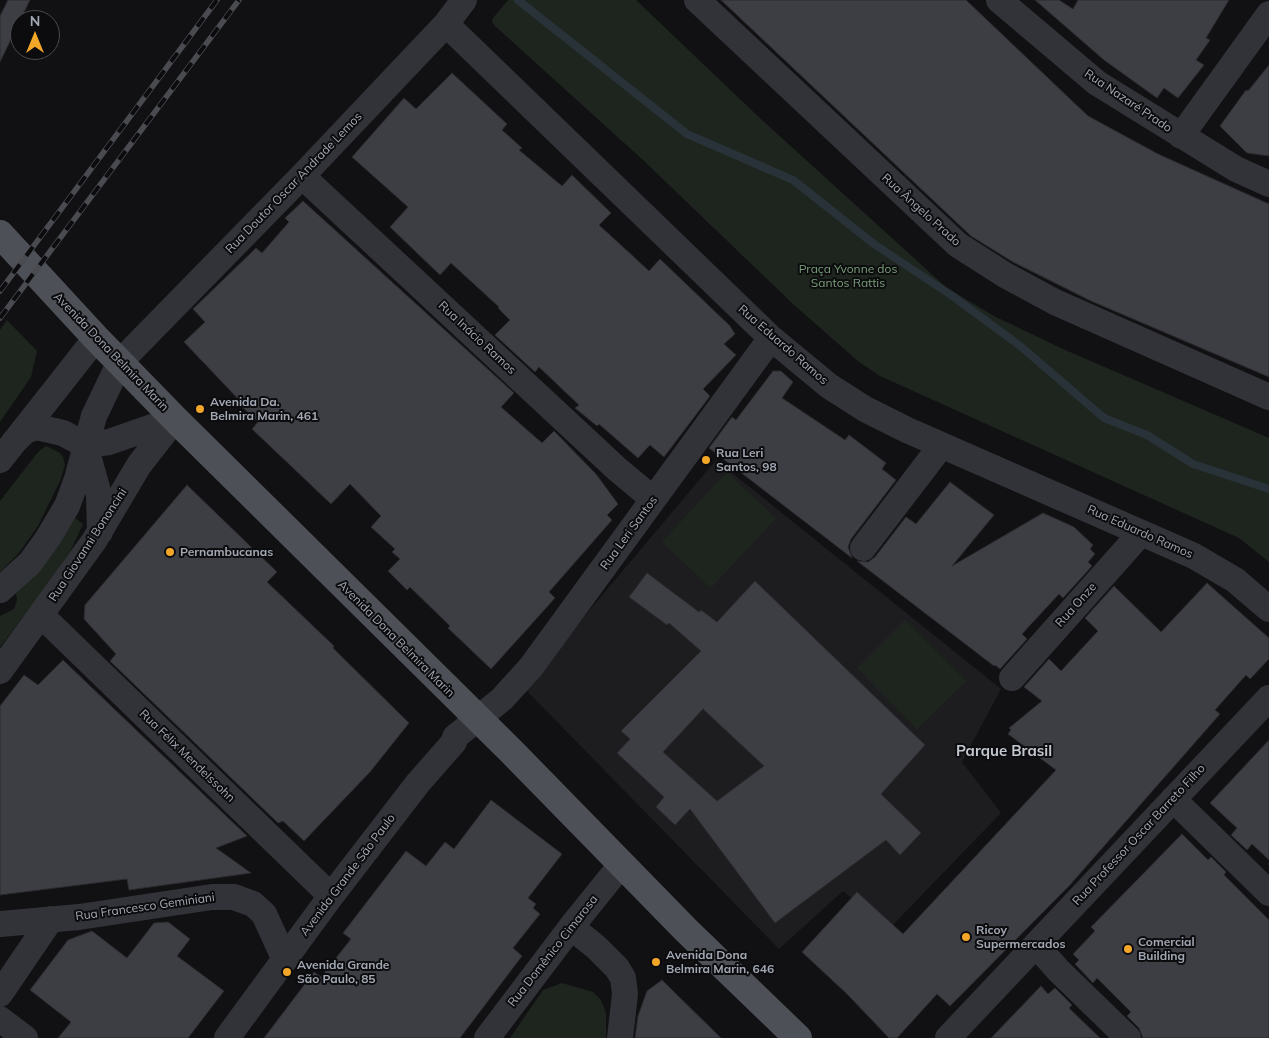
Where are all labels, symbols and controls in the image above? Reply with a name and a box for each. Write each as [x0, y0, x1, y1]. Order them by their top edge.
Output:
north arrow [10, 10, 60, 60]
text: N [30, 12, 40, 30]
street label: Rua Nazaré Prado [1082, 66, 1174, 136]
street label: Rua Doutor Oscar Andrade Lemos [223, 110, 365, 256]
street label: Rua Ângelo Prado [879, 171, 963, 249]
park label: Praça Yvonne dos Santos Rattis [799, 262, 897, 290]
street label: Avenida Dona Belmira Marin [51, 290, 171, 414]
street label: Rua Inácio Ramos [435, 298, 519, 378]
street label: Rua Eduardo Ramos [735, 302, 831, 388]
place label: Avenida Da. Belmira Marin, 461 [210, 395, 318, 423]
marker: Avenida Da. Belmira Marin, 461 [194, 403, 206, 415]
place label: Rua Leri Santos, 98 [716, 446, 777, 474]
marker: Rua Leri Santos, 98 [700, 454, 712, 466]
street label: Rua Giovanni Bononcini [46, 486, 130, 604]
street label: Rua Leri Santos [597, 493, 661, 573]
street label: Rua Eduardo Ramos [1085, 502, 1195, 562]
place label: Pernambucanas [180, 545, 273, 559]
marker: Pernambucanas [164, 546, 176, 558]
street label: Avenida Dona Belmira Marin [335, 578, 457, 700]
street label: Rua Onze [1052, 580, 1100, 630]
street label: Rua Félix Mendelssohn [136, 707, 238, 805]
district label: Parque Brasil [956, 742, 1052, 760]
street label: Rua Professor Oscar Barreto Filho [1070, 761, 1208, 909]
street label: Avenida Grande São Paulo [297, 811, 399, 939]
street label: Rua Francesco Geminiani [74, 890, 216, 924]
street label: Rua Domênico Cimarosa [505, 893, 601, 1009]
place label: Ricoy Supermercados [976, 923, 1066, 951]
marker: Ricoy Supermercados [960, 931, 972, 943]
place label: Comercial Building [1138, 935, 1195, 963]
marker: Comercial Building [1122, 943, 1134, 955]
place label: Avenida Dona Belmira Marin, 646 [666, 948, 774, 976]
marker: Avenida Dona Belmira Marin, 646 [650, 956, 662, 968]
place label: Avenida Grande São Paulo, 85 [297, 958, 389, 986]
marker: Avenida Grande São Paulo, 85 [281, 966, 293, 978]

